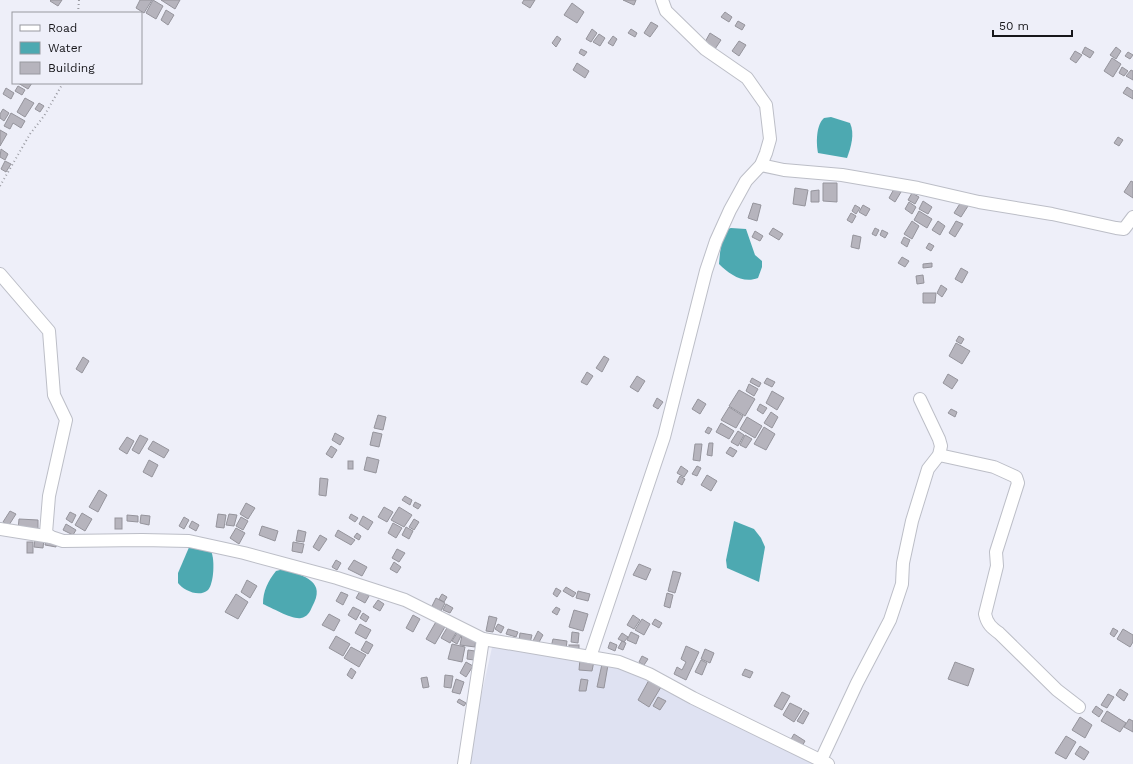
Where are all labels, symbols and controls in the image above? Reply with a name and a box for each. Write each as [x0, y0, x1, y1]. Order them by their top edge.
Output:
legend [12, 12, 142, 84]
scale bar [993, 12, 1072, 38]
text: 50 m [999, 19, 1029, 33]
text: Road [48, 21, 77, 35]
text: Water [48, 41, 83, 55]
text: Building [48, 61, 95, 75]

